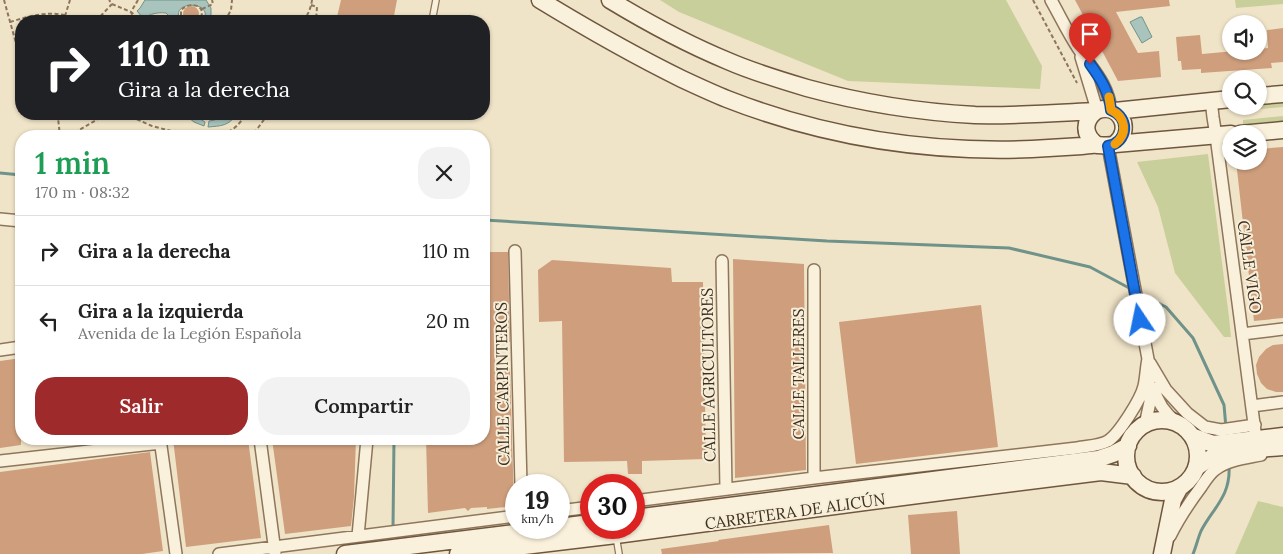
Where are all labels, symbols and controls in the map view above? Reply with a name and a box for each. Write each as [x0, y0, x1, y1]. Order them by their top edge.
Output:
pin [1069, 13, 1111, 64]
map controls [1222, 15, 1267, 170]
button: sound [1222, 15, 1267, 60]
icon: arrive [1076, 20, 1104, 48]
text: 110 m [118, 31, 210, 76]
icon: right [35, 35, 100, 100]
button: search [1222, 70, 1267, 115]
text: Gira a la derecha [118, 75, 290, 103]
button: layers [1222, 125, 1267, 170]
text: 1 min [35, 144, 110, 182]
button: close [418, 147, 470, 199]
text: 170 m · 08:32 [35, 182, 130, 202]
street label: CALLE VIGO [1234, 219, 1266, 315]
icon: right [35, 237, 63, 265]
text: Gira a la derecha [78, 239, 231, 263]
text: 110 m [422, 239, 470, 263]
street label: CALLE AGRICULTORES [696, 288, 720, 462]
position arrow [1113, 293, 1165, 345]
text: Gira a la izquierda [78, 299, 244, 323]
street label: CALLE CARPINTEROS [491, 302, 513, 466]
icon: left [35, 307, 63, 335]
street label: CALLE TALLERES [788, 308, 808, 440]
text: 20 m [426, 309, 470, 333]
text: Avenida de la Legión Española [78, 323, 302, 343]
button: Salir [35, 377, 248, 435]
button: Compartir [258, 377, 470, 435]
speed limit sign: 30 [580, 474, 645, 539]
text: 19 [525, 484, 550, 516]
street label: CARRETERA DE ALICÚN [703, 488, 887, 534]
text: km/h [521, 511, 554, 526]

